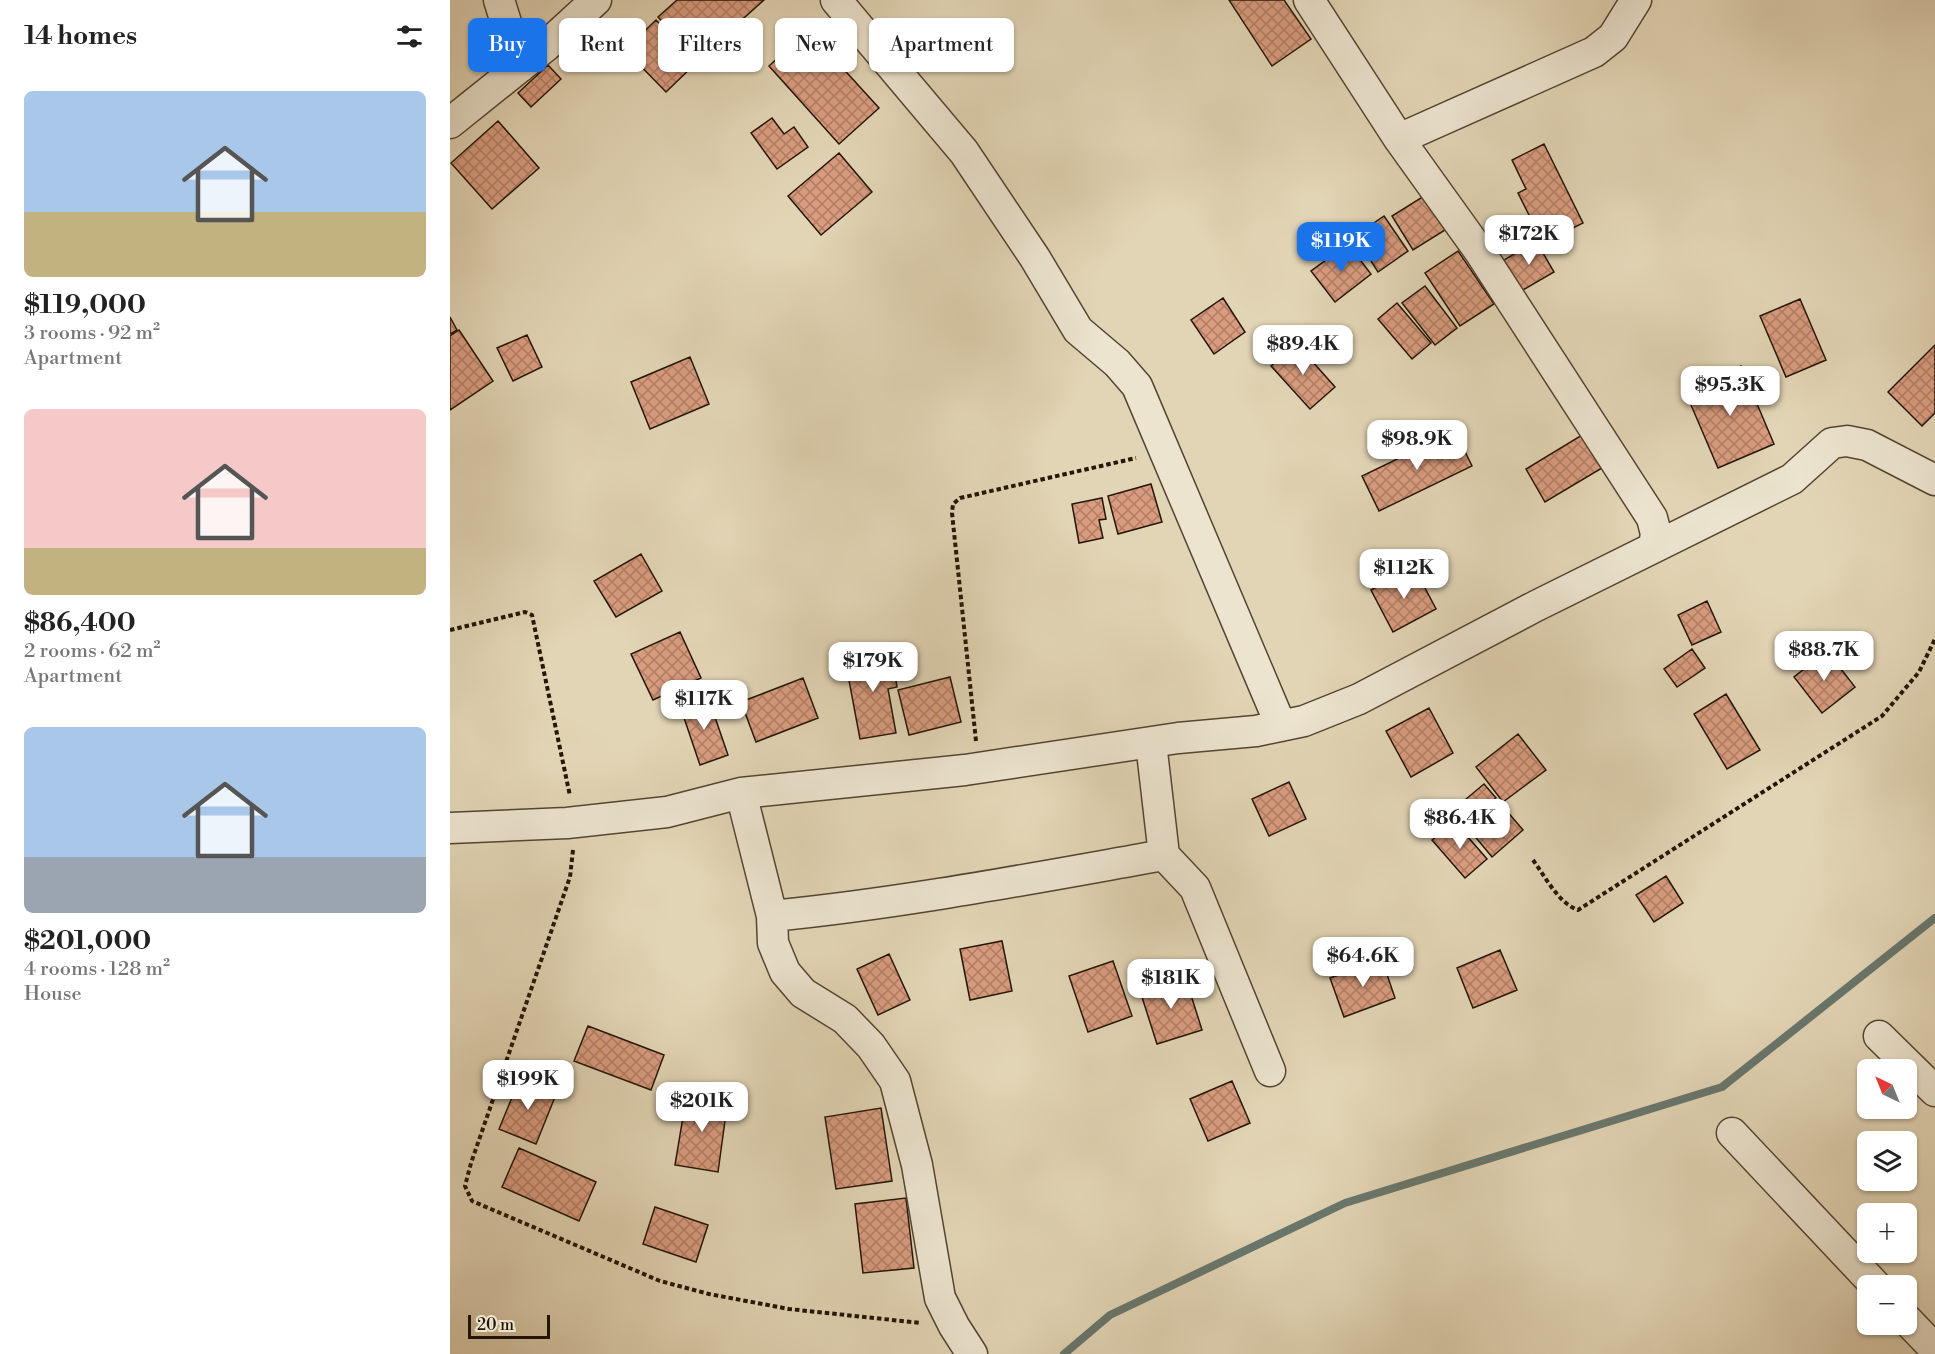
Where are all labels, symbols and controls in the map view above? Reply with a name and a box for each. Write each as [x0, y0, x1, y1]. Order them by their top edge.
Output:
chip: Buy [468, 18, 547, 72]
chip: Rent [559, 18, 646, 72]
chip: Filters [658, 18, 763, 72]
chip: New [775, 18, 857, 72]
chip: Apartment [869, 18, 1014, 72]
text: 14 homes [24, 20, 137, 52]
icon: filters [393, 20, 426, 53]
icon: home [171, 130, 279, 238]
pin: $172K [1487, 215, 1571, 266]
pin: $119K [1299, 222, 1383, 273]
text: $172K [1499, 222, 1559, 247]
text: $119K [1311, 229, 1371, 254]
text: $119,000 [24, 289, 146, 321]
text: 3 rooms · 92 m² [24, 321, 160, 346]
pin: $89.4K [1254, 325, 1352, 376]
text: $89.4K [1267, 332, 1339, 357]
text: Apartment [24, 346, 122, 371]
pin: $95.3K [1681, 366, 1779, 417]
text: $95.3K [1695, 373, 1765, 398]
pin: $98.9K [1368, 420, 1466, 471]
text: $98.9K [1381, 427, 1453, 452]
icon: home [171, 448, 279, 556]
pin: $112K [1362, 549, 1446, 600]
text: $112K [1374, 556, 1434, 581]
text: $86,400 [24, 607, 136, 639]
pin: $88.7K [1775, 631, 1873, 682]
text: $88.7K [1789, 638, 1859, 663]
text: 2 rooms · 62 m² [24, 639, 160, 664]
pin: $179K [831, 642, 915, 693]
text: $179K [843, 649, 903, 674]
text: Apartment [24, 664, 122, 689]
pin: $117K [662, 680, 746, 731]
text: $117K [675, 687, 733, 712]
icon: home [171, 766, 279, 874]
pin: $86.4K [1411, 799, 1509, 850]
text: $86.4K [1424, 806, 1496, 831]
text: $201,000 [24, 925, 151, 957]
pin: $64.6K [1314, 937, 1412, 988]
text: $64.6K [1327, 944, 1399, 969]
text: 4 rooms · 128 m² [24, 957, 170, 982]
pin: $181K [1129, 959, 1213, 1010]
text: $181K [1141, 966, 1201, 991]
text: House [24, 982, 82, 1007]
north arrow [1857, 1059, 1917, 1119]
map controls [1857, 1059, 1917, 1335]
pin: $199K [486, 1060, 570, 1111]
text: $199K [497, 1067, 559, 1092]
pin: $201K [660, 1082, 744, 1133]
text: $201K [670, 1089, 734, 1114]
button: layers [1857, 1131, 1917, 1191]
button: + [1857, 1203, 1917, 1263]
button: − [1857, 1275, 1917, 1335]
scale bar [468, 1312, 550, 1340]
text: 20 m [477, 1315, 514, 1335]

